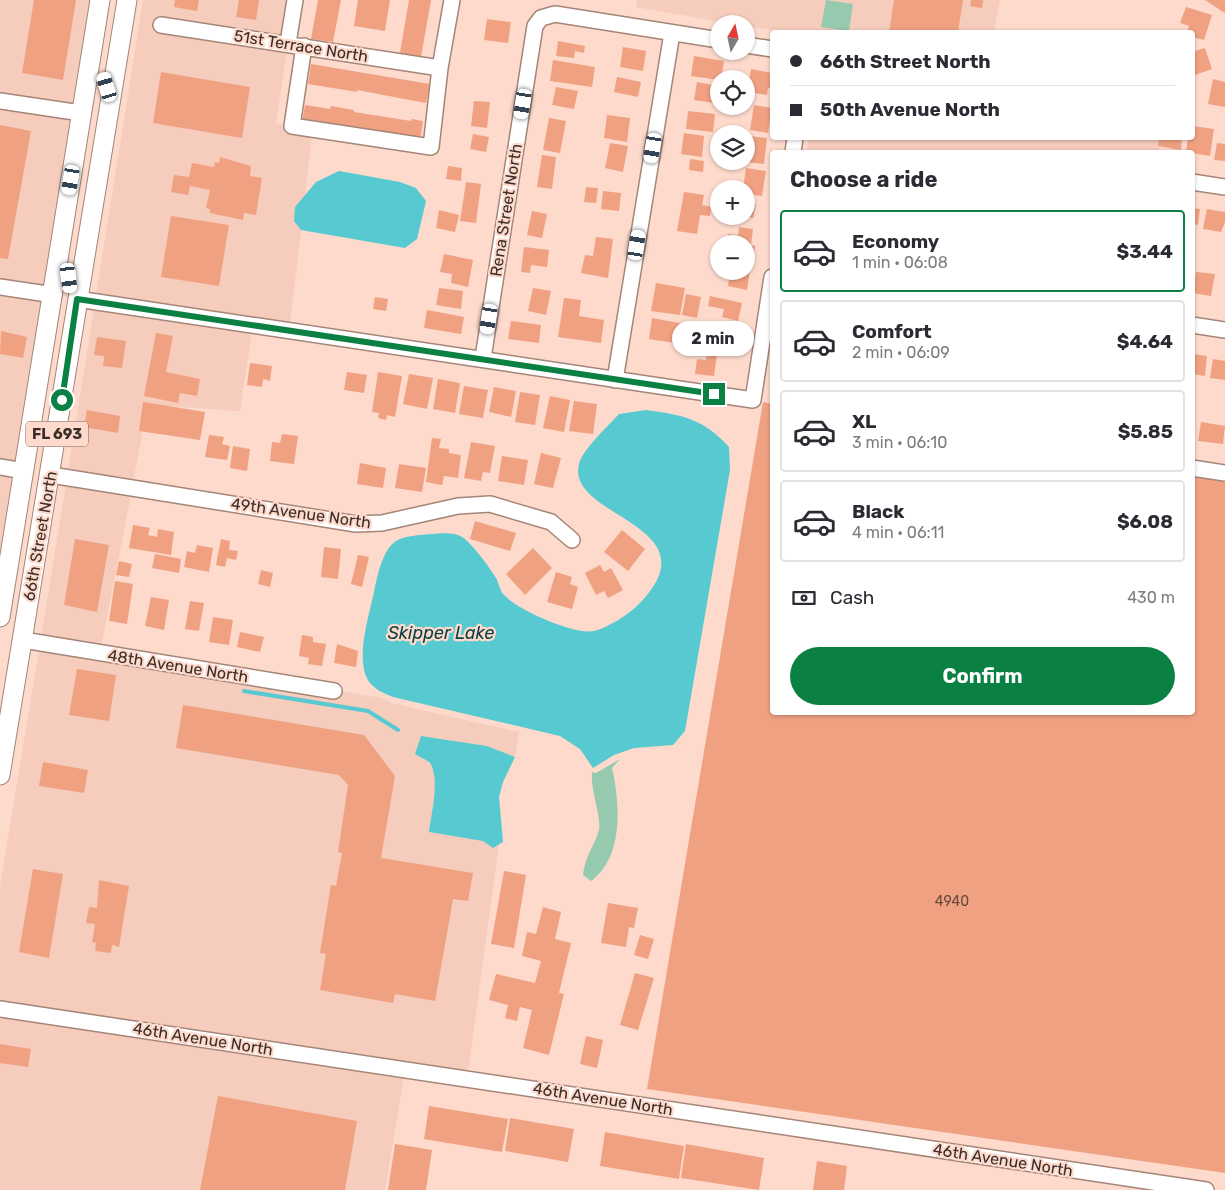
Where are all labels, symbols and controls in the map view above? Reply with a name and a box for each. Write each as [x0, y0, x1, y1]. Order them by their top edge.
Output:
north arrow [710, 15, 755, 60]
map controls [710, 15, 755, 280]
street label: 51st Terrace North [233, 26, 369, 66]
text: 66th Street North [820, 50, 991, 73]
car [95, 70, 118, 104]
button: locate [710, 70, 755, 115]
car [513, 88, 532, 120]
text: 50th Avenue North [820, 98, 1000, 121]
button: layers [710, 125, 755, 170]
car [643, 132, 662, 164]
street label: Rena Street North [486, 142, 526, 278]
car [61, 164, 80, 196]
text: Choose a ride [790, 166, 937, 193]
button: + [710, 180, 755, 225]
car [627, 229, 646, 261]
icon: car [792, 229, 837, 274]
text: Economy [852, 230, 939, 253]
button: − [710, 235, 755, 280]
text: $3.44 [1117, 240, 1173, 263]
text: 1 min · 06:08 [852, 253, 948, 272]
car [59, 262, 78, 294]
car [479, 303, 498, 335]
icon: car [792, 319, 837, 364]
text: Comfort [852, 320, 932, 343]
callout: 2 min [673, 322, 755, 356]
text: 2 min [691, 329, 735, 348]
text: $4.64 [1117, 330, 1173, 353]
text: 2 min · 06:09 [852, 343, 950, 362]
route end [703, 383, 725, 405]
route start [51, 389, 73, 411]
icon: car [792, 409, 837, 454]
text: XL [852, 410, 876, 433]
text: $5.85 [1118, 420, 1173, 443]
road number: FL 693 [26, 422, 88, 446]
text: 3 min · 06:10 [852, 433, 947, 452]
street label: 66th Street North [19, 469, 61, 603]
street label: 49th Avenue North [230, 494, 372, 532]
icon: car [792, 499, 837, 544]
text: Black [852, 500, 904, 523]
text: $6.08 [1117, 510, 1173, 533]
text: 4 min · 06:11 [852, 523, 944, 542]
icon: cash [790, 584, 818, 612]
text: Cash [830, 586, 874, 609]
text: 430 m [1127, 588, 1175, 607]
water label: Skipper Lake [388, 622, 494, 644]
street label: 48th Avenue North [106, 646, 250, 686]
button: Confirm [790, 647, 1175, 705]
house number: 4940 [935, 893, 969, 910]
street label: 46th Avenue North [132, 1019, 274, 1059]
street label: 46th Avenue North [532, 1079, 674, 1119]
street label: 46th Avenue North [932, 1140, 1074, 1180]

